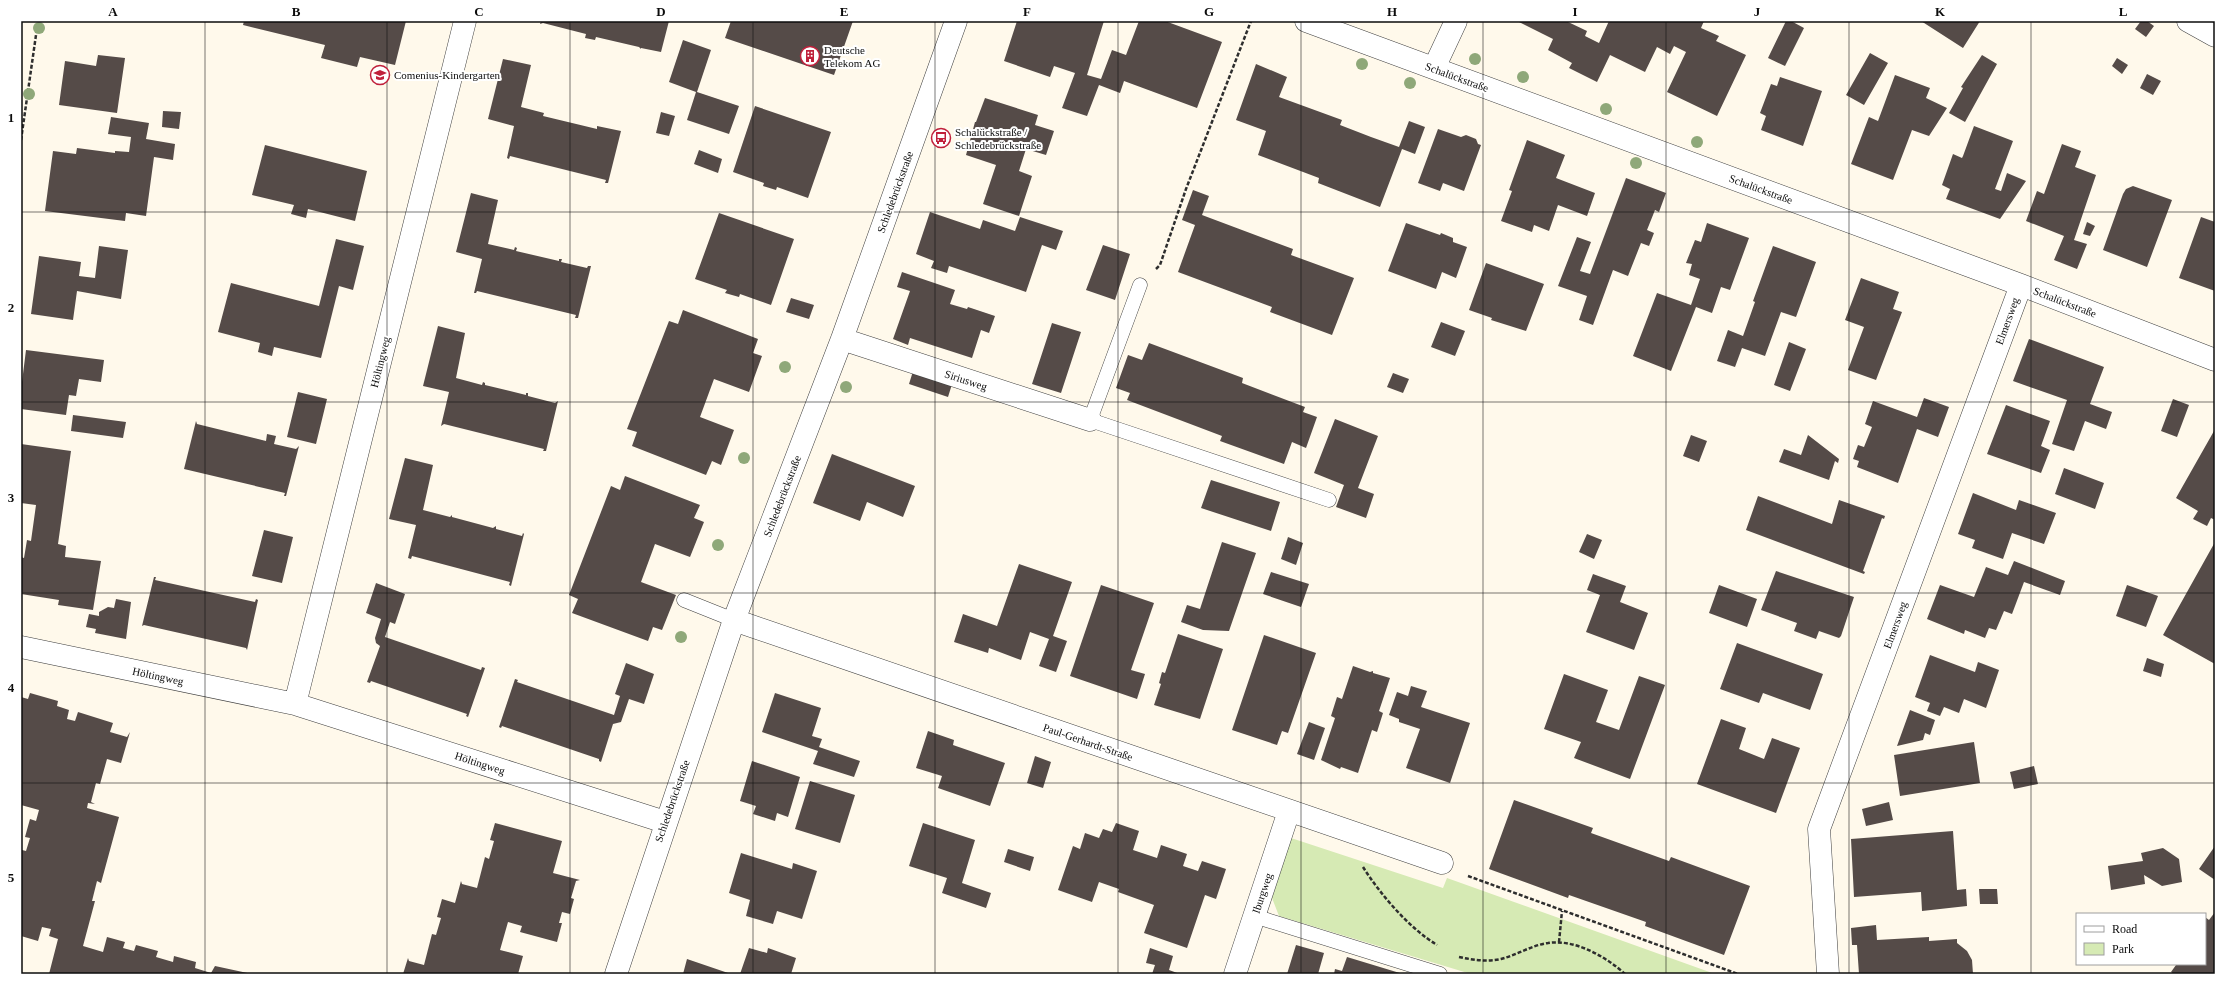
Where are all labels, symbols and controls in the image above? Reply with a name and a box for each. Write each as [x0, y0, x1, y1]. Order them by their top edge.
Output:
text: A [108, 4, 118, 19]
text: B [292, 4, 301, 19]
text: C [474, 4, 484, 19]
text: D [656, 4, 666, 19]
text: E [840, 4, 848, 19]
text: F [1023, 4, 1031, 19]
text: G [1204, 4, 1214, 19]
text: H [1387, 4, 1397, 19]
text: I [1572, 4, 1578, 19]
text: J [1754, 4, 1761, 19]
text: K [1935, 4, 1946, 19]
text: L [2119, 4, 2128, 19]
place label: Deutsche Telekom AG [824, 44, 880, 69]
building icon: Deutsche Telekom AG [799, 45, 821, 67]
street label: Schalückstraße [1424, 60, 1490, 94]
school or university icon: Comenius-Kindergarten [369, 64, 391, 86]
place label: Comenius-Kindergarten [394, 69, 501, 81]
text: 1 [8, 110, 14, 125]
place label: Schalückstraße / Schledebrückstraße [955, 126, 1041, 151]
bus stop icon: Schalückstraße / Schledebrückstraße [930, 127, 952, 149]
street label: Schledebrückstraße [875, 149, 915, 235]
street label: Schalückstraße [1728, 172, 1794, 206]
street label: Schalückstraße [2032, 284, 2098, 320]
street label: Elmersweg [1993, 295, 2021, 346]
text: 2 [8, 300, 14, 315]
street label: Höltingweg [368, 335, 392, 389]
street label: Siriusweg [943, 367, 989, 393]
street label: Schledebrückstraße [761, 454, 803, 538]
text: 3 [8, 490, 15, 505]
street label: Elmersweg [1881, 599, 1909, 650]
street label: Höltingweg [131, 665, 185, 687]
text: 4 [8, 680, 15, 695]
street label: Paul-Gerhardt-Straße [1042, 721, 1135, 763]
street label: Höltingweg [453, 749, 507, 777]
street label: Schledebrückstraße [652, 758, 692, 844]
text: 5 [8, 870, 15, 885]
street label: Iburgweg [1249, 871, 1275, 915]
legend [2076, 913, 2206, 965]
text: Road [2112, 922, 2137, 936]
text: Park [2112, 942, 2134, 956]

